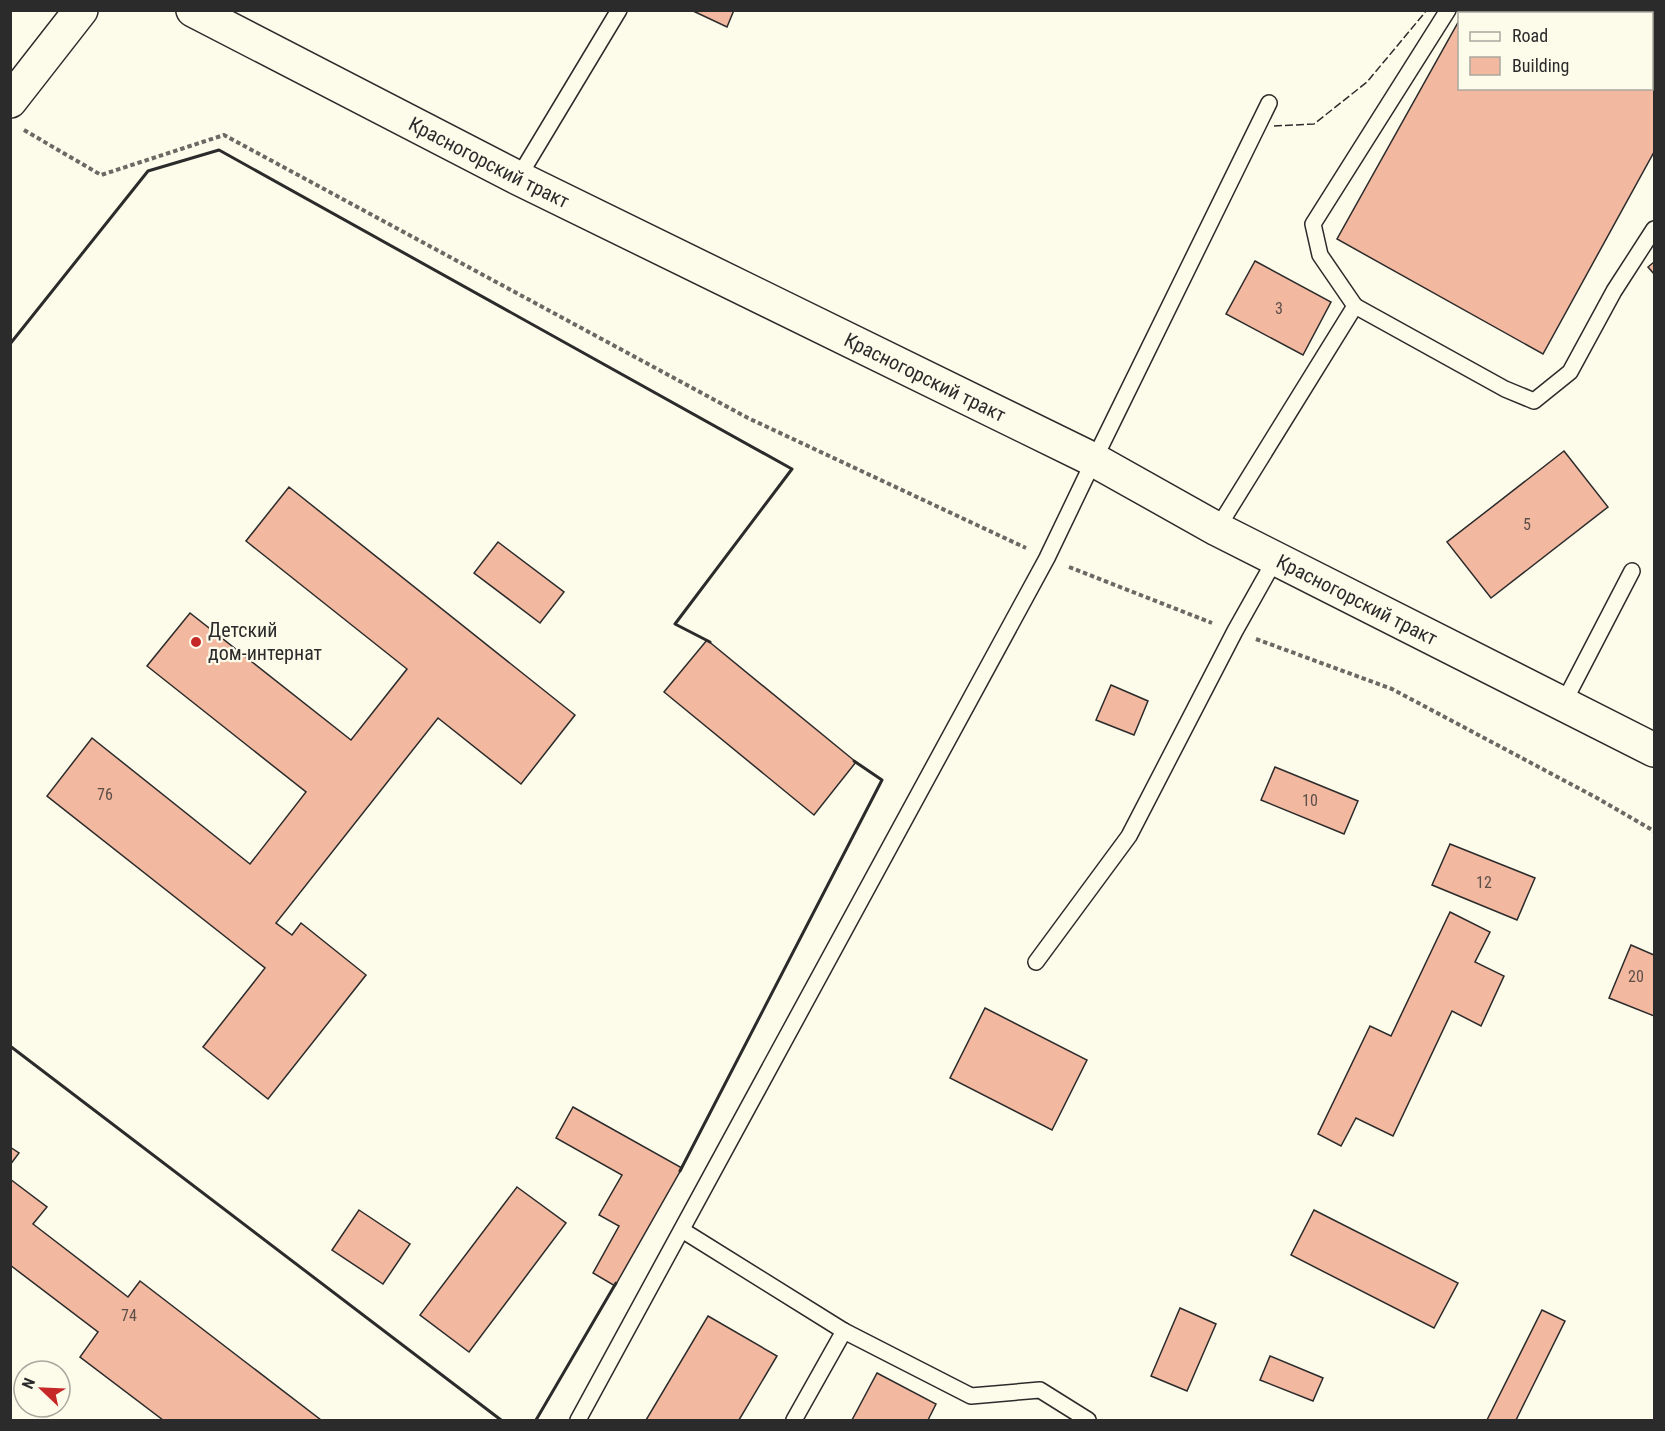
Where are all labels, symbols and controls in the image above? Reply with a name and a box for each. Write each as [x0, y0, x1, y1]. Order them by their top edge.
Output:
legend [1458, 12, 1653, 90]
text: Road [1512, 25, 1548, 46]
text: Building [1512, 55, 1569, 76]
street label: Красногорский тракт [405, 112, 573, 213]
house number: 3 [1275, 299, 1283, 318]
street label: Красногорский тракт [840, 328, 1010, 427]
house number: 5 [1523, 515, 1531, 534]
street label: Красногорский тракт [1272, 549, 1441, 650]
place label: Детский дом-интернат [208, 618, 322, 665]
marker: Детский дом-интернат [189, 635, 203, 649]
house number: 76 [97, 785, 113, 804]
house number: 10 [1302, 791, 1318, 810]
house number: 12 [1476, 873, 1492, 892]
house number: 20 [1628, 967, 1644, 986]
house number: 74 [121, 1306, 137, 1325]
north arrow [12, 1359, 72, 1419]
text: N [18, 1375, 39, 1392]

